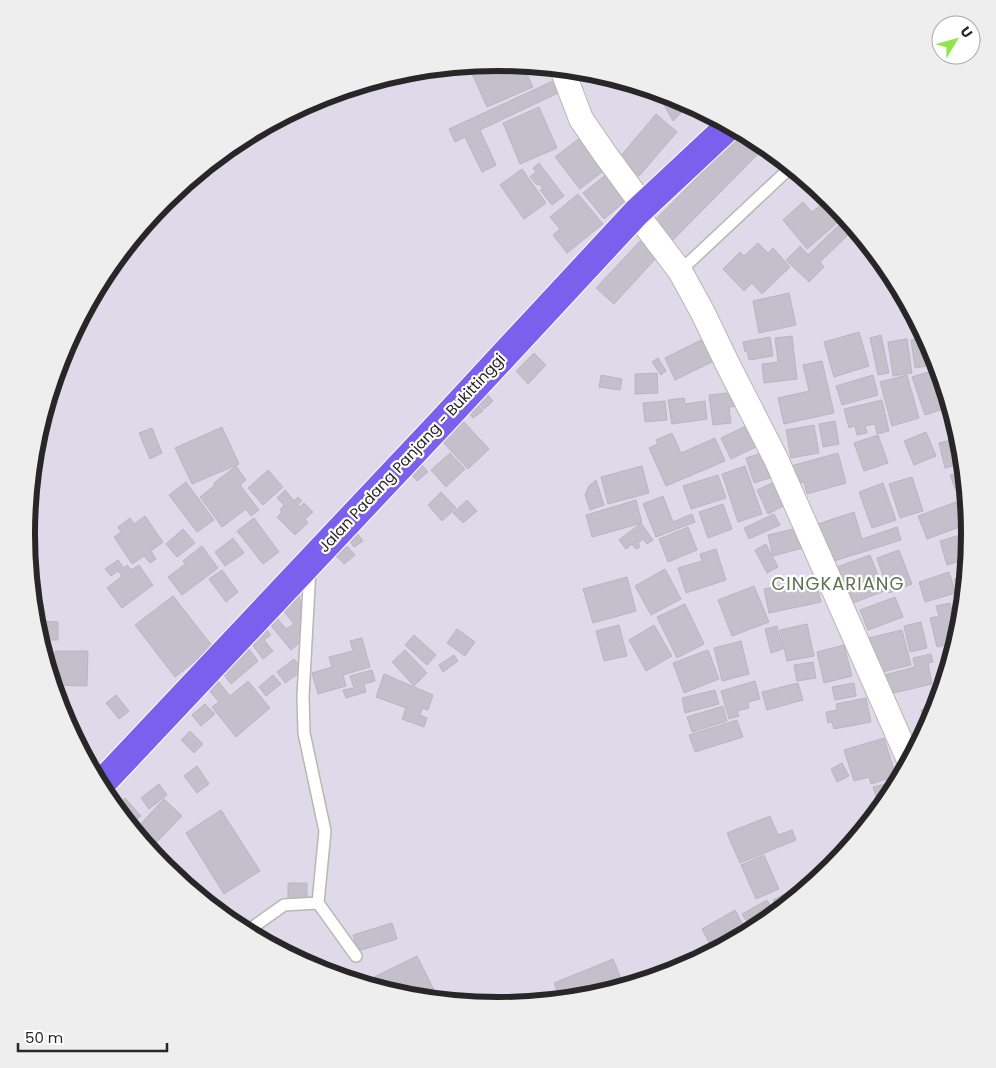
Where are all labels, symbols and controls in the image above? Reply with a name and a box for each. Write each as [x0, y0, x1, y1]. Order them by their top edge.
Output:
north arrow [931, 15, 981, 65]
text: U [955, 22, 977, 42]
street label: Jalan Padang Panjang - Bukittinggi [314, 349, 510, 557]
district label: CINGKARIANG [771, 571, 905, 596]
scale bar [18, 1020, 166, 1052]
text: 50 m [25, 1027, 63, 1048]

